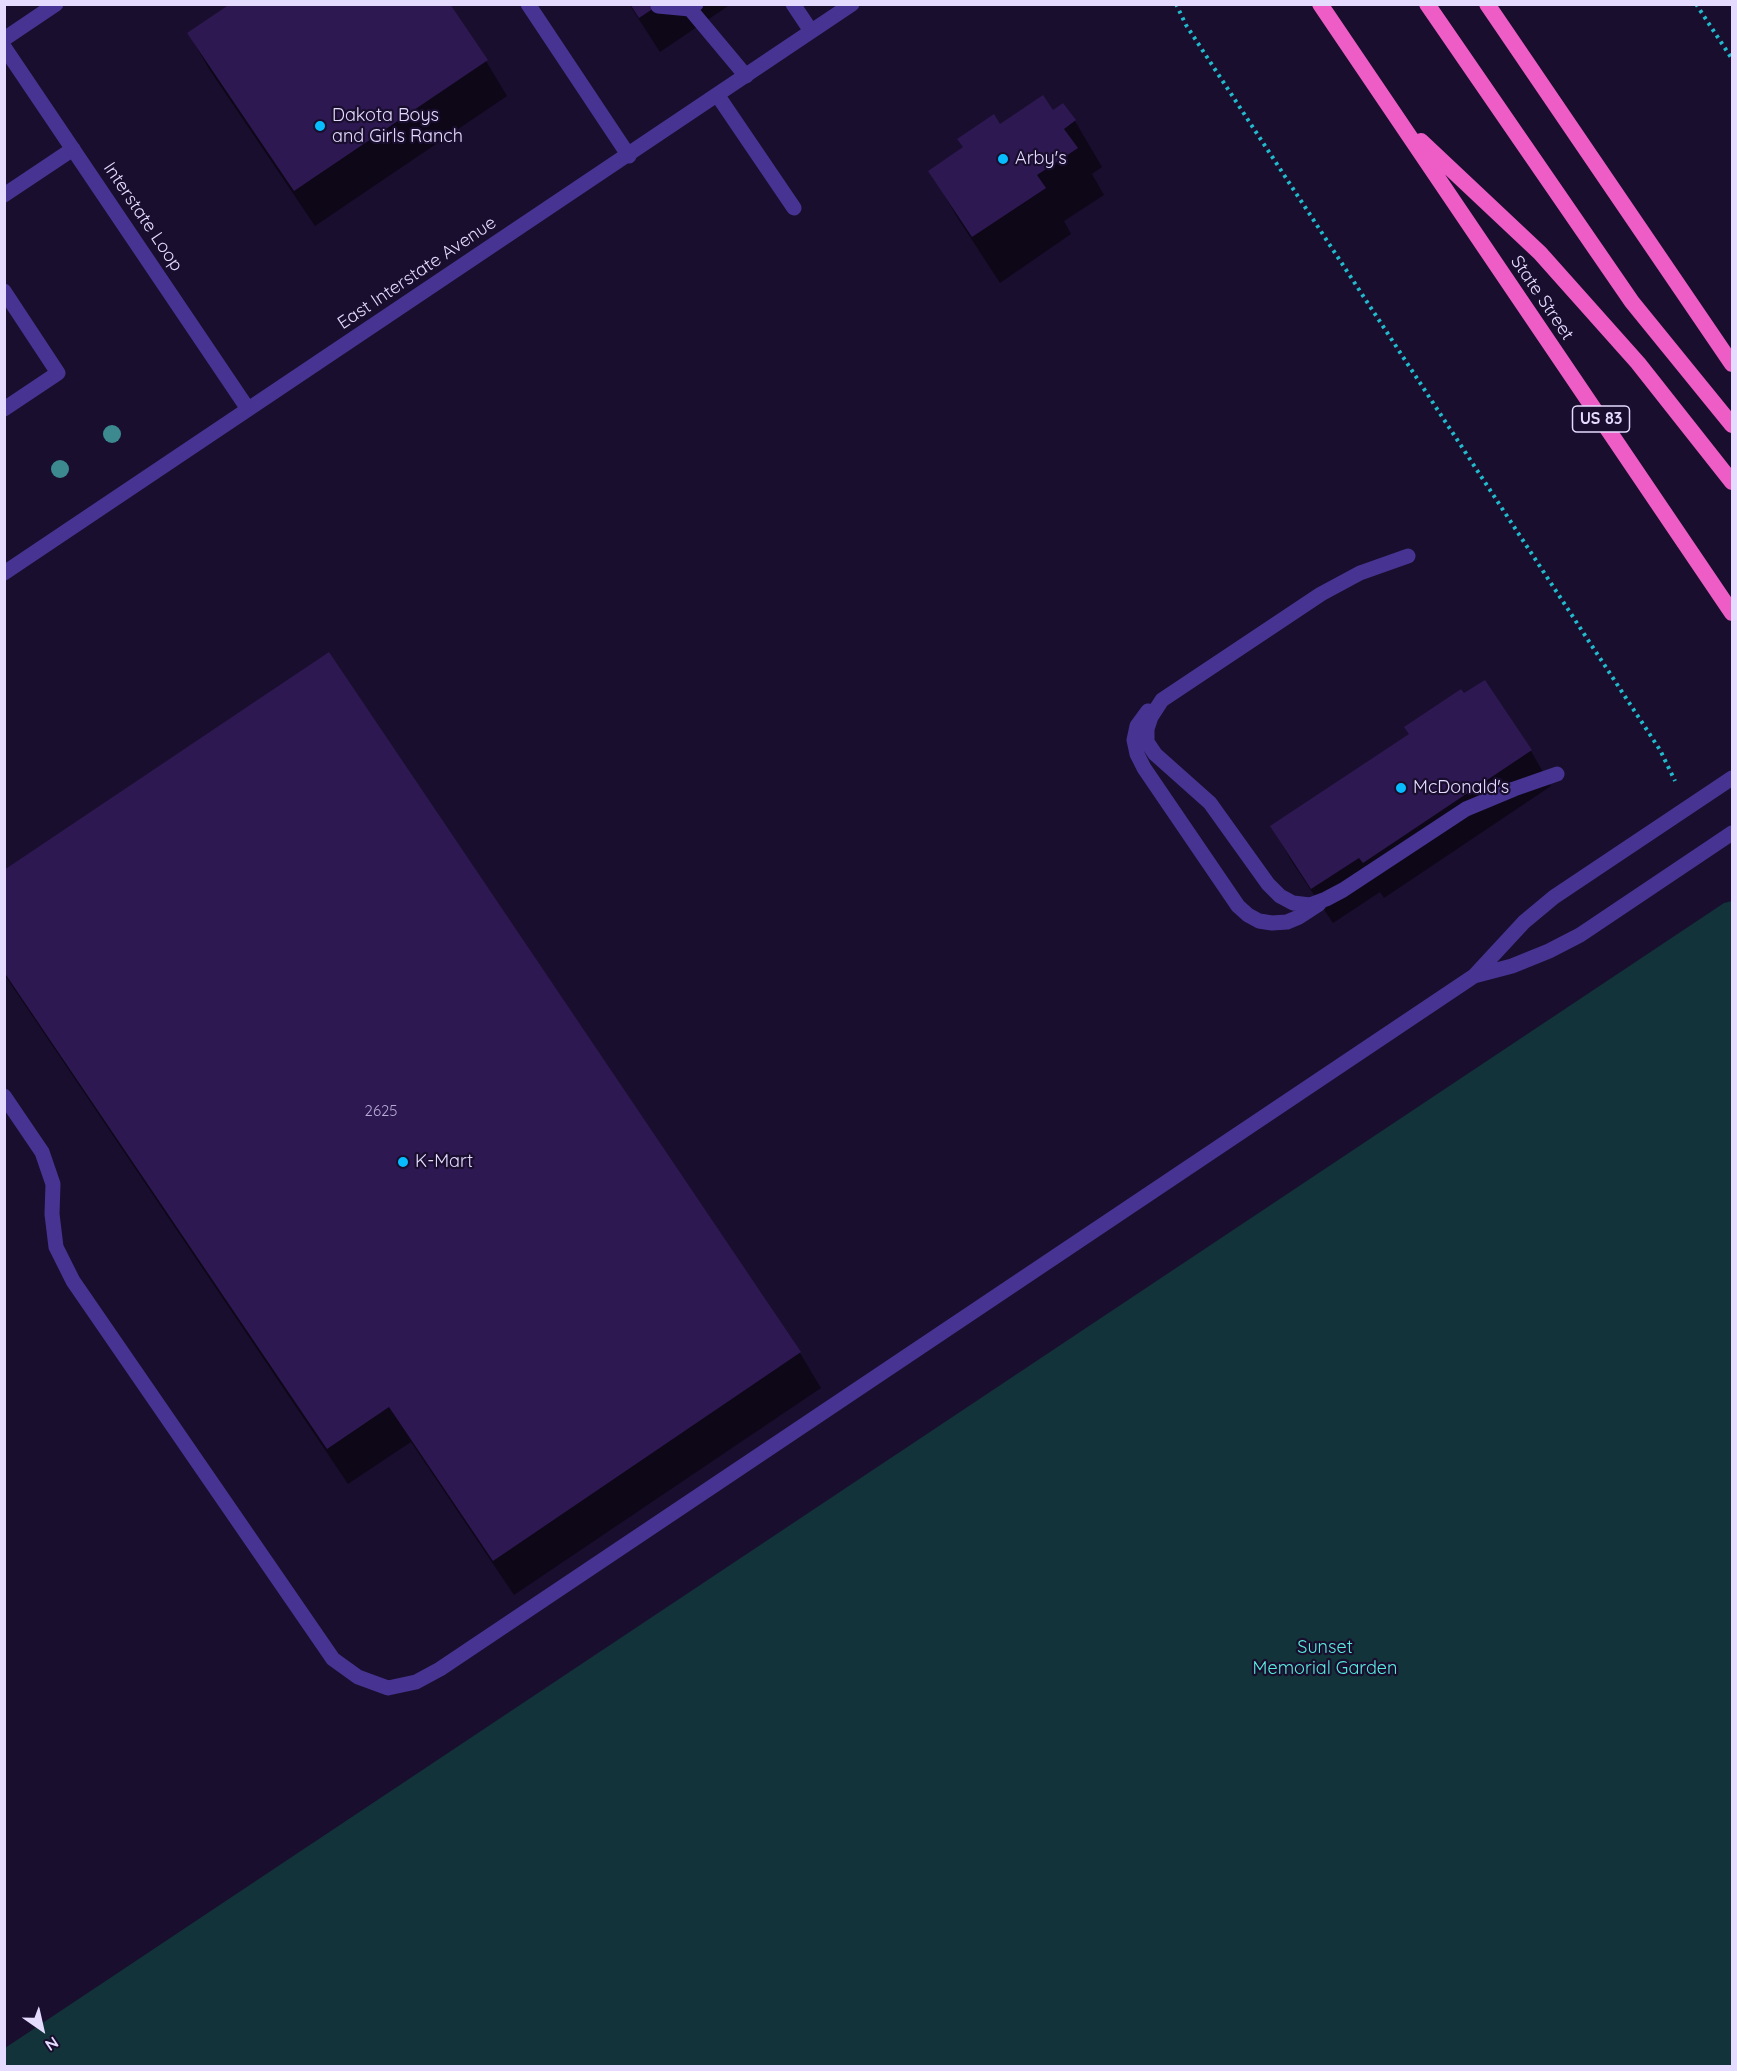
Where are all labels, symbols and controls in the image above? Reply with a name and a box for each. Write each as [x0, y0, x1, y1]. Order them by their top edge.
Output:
place label: Dakota Boys and Girls Ranch [332, 105, 463, 148]
marker: Dakota Boys and Girls Ranch [313, 119, 327, 133]
place label: Arby's [1015, 148, 1067, 170]
marker: Arby's [996, 152, 1010, 166]
street label: Interstate Loop [99, 158, 187, 276]
street label: East Interstate Avenue [334, 212, 500, 334]
street label: State Street [1506, 252, 1578, 344]
road number: US 83 [1572, 406, 1630, 432]
place label: McDonald's [1413, 777, 1509, 799]
marker: McDonald's [1394, 781, 1408, 795]
house number: 2625 [365, 1102, 397, 1120]
place label: K-Mart [415, 1151, 473, 1173]
marker: K-Mart [396, 1155, 410, 1169]
park label: Sunset Memorial Garden [1253, 1637, 1397, 1680]
north arrow [12, 1999, 72, 2059]
text: N [42, 2032, 63, 2055]

